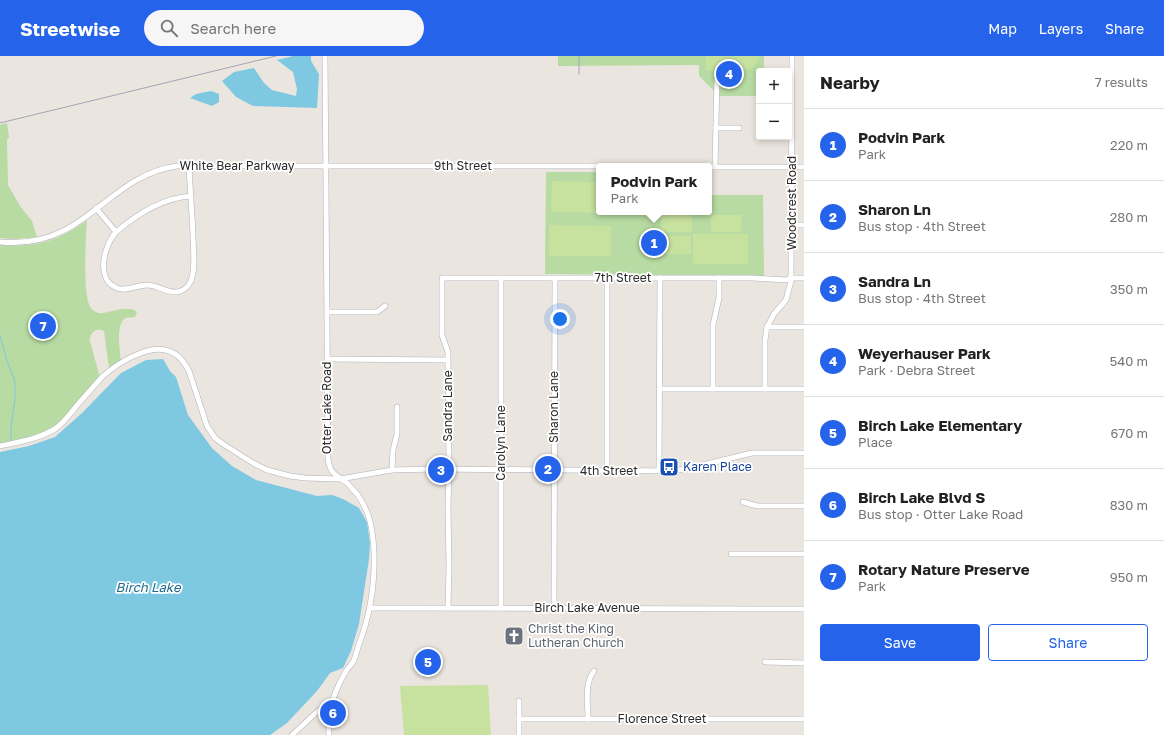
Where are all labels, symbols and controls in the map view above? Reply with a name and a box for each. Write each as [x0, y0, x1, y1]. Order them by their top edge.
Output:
search box [144, 10, 424, 46]
text: Streetwise [20, 17, 120, 40]
icon: search [158, 17, 180, 39]
text: Search here [190, 19, 276, 37]
text: Map [988, 20, 1017, 37]
text: Layers [1039, 20, 1083, 37]
text: Share [1105, 20, 1144, 37]
pin: 4 [716, 59, 742, 89]
map controls [756, 68, 792, 140]
button: + [756, 68, 792, 104]
text: Nearby [820, 72, 880, 93]
text: 7 results [1095, 74, 1148, 90]
button: − [756, 104, 792, 140]
text: Podvin Park [858, 128, 945, 146]
text: 1 [830, 137, 836, 153]
text: 220 m [1110, 137, 1148, 153]
text: Park [858, 146, 886, 162]
street label: Woodcrest Road [784, 156, 799, 250]
street label: White Bear Parkway [179, 158, 295, 173]
street label: 9th Street [434, 158, 492, 173]
popup [596, 163, 712, 215]
text: Podvin Park [610, 172, 698, 190]
text: Park [610, 190, 639, 206]
text: Sharon Ln [858, 200, 931, 218]
text: 2 [829, 209, 837, 225]
text: 280 m [1110, 209, 1148, 225]
text: Bus stop · 4th Street [858, 218, 986, 234]
pin: 1 [641, 228, 667, 258]
street label: 7th Street [594, 270, 652, 285]
text: Sandra Ln [858, 272, 931, 290]
text: 3 [829, 281, 837, 297]
text: 350 m [1110, 281, 1148, 297]
text: Bus stop · 4th Street [858, 290, 986, 306]
your location [550, 309, 570, 329]
pin: 7 [30, 311, 56, 341]
text: Weyerhauser Park [858, 344, 991, 362]
text: 4 [829, 353, 837, 369]
text: 540 m [1110, 353, 1148, 369]
street label: Otter Lake Road [319, 362, 334, 454]
text: Park · Debra Street [858, 362, 975, 378]
street label: Sandra Lane [440, 370, 455, 442]
street label: Sharon Lane [546, 371, 561, 443]
street label: Carolyn Lane [493, 405, 508, 481]
text: Birch Lake Elementary [858, 416, 1022, 434]
text: 5 [829, 425, 837, 441]
text: 670 m [1110, 425, 1148, 441]
text: Place [858, 434, 893, 450]
pin: 2 [535, 454, 561, 484]
pin: 3 [428, 455, 454, 485]
bus stop icon: Karen Place [658, 456, 680, 478]
place label: Karen Place [683, 459, 752, 474]
street label: 4th Street [580, 463, 638, 478]
text: Birch Lake Blvd S [858, 488, 985, 506]
text: 6 [829, 497, 837, 513]
text: 830 m [1110, 497, 1148, 513]
text: Bus stop · Otter Lake Road [858, 506, 1023, 522]
text: Rotary Nature Preserve [858, 560, 1030, 578]
text: 7 [829, 569, 837, 585]
text: 950 m [1110, 569, 1148, 585]
text: Park [858, 578, 886, 594]
water label: Birch Lake [116, 579, 182, 595]
street label: Birch Lake Avenue [534, 600, 640, 615]
place label: Christ the King Lutheran Church [528, 621, 624, 650]
button: Save [820, 624, 980, 661]
button: Share [988, 624, 1148, 661]
church icon: Christ the King Lutheran Church [503, 625, 525, 647]
pin: 5 [415, 647, 441, 677]
pin: 6 [320, 698, 346, 728]
street label: Florence Street [618, 711, 707, 726]

